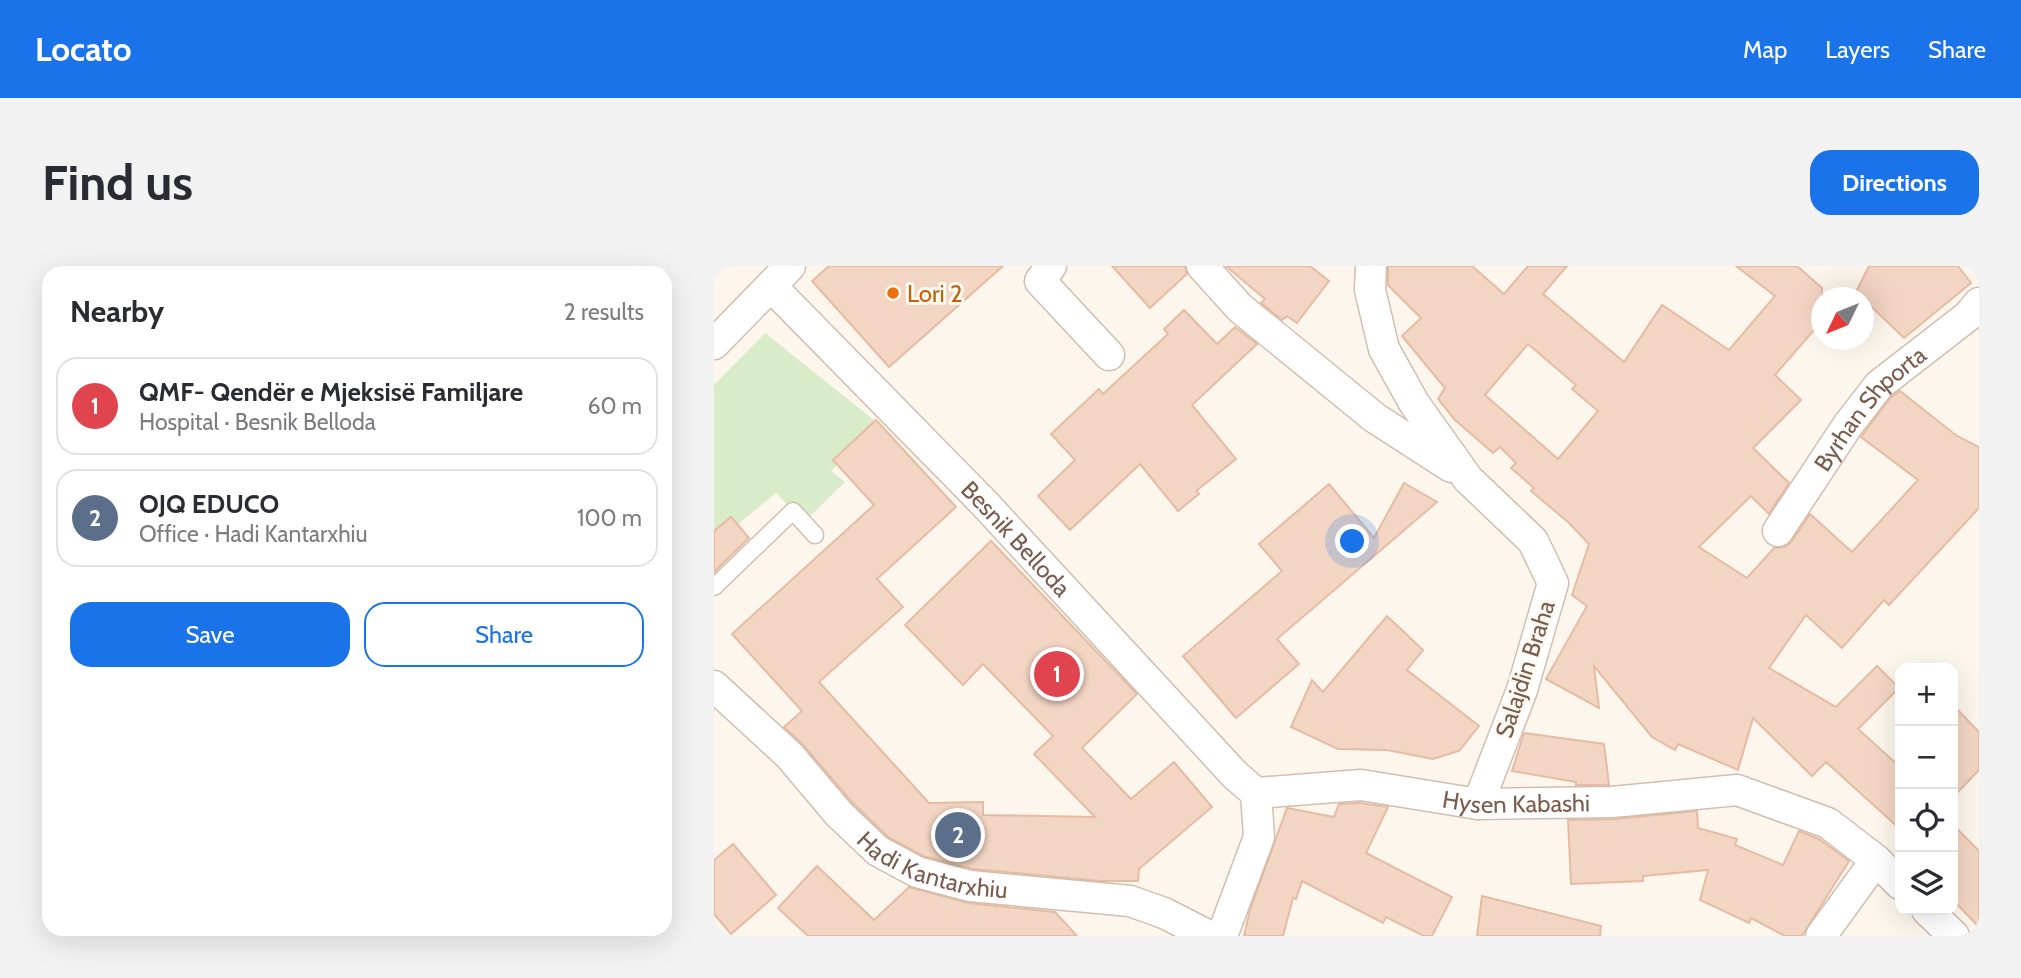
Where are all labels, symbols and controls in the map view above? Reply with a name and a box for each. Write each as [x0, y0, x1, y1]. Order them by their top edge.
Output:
text: Locato [35, 29, 131, 69]
text: Map [1743, 35, 1787, 64]
text: Layers [1825, 35, 1890, 64]
text: Share [1928, 35, 1986, 64]
button: Directions [1810, 150, 1979, 215]
text: Find us [42, 153, 193, 212]
place label: Lori 2 [907, 279, 963, 308]
marker: Lori 2 [885, 285, 901, 301]
north arrow [1811, 287, 1874, 350]
text: Nearby [70, 293, 164, 330]
text: 2 results [564, 298, 644, 326]
street label: Byrhan Shporta [1807, 339, 1932, 476]
text: QMF- Qendër e Mjeksisë Familjare [139, 376, 523, 408]
text: 1 [91, 392, 99, 420]
text: 60 m [588, 392, 642, 420]
text: Hospital · Besnik Belloda [139, 408, 376, 436]
street label: Besnik Belloda [956, 475, 1077, 602]
text: OJQ EDUCO [139, 488, 279, 520]
text: 2 [89, 504, 101, 532]
text: 100 m [577, 504, 642, 532]
text: Office · Hadi Kantarxhiu [139, 520, 368, 548]
your location [1335, 524, 1369, 558]
street label: Salajdin Braha [1489, 596, 1561, 741]
button: Save [70, 602, 350, 667]
button: Share [364, 602, 644, 667]
pin: 1 [1034, 648, 1080, 700]
map controls [1895, 663, 1958, 915]
button: + [1895, 663, 1958, 726]
button: − [1895, 726, 1958, 789]
street label: Hysen Kabashi [1440, 784, 1590, 819]
button: locate [1895, 789, 1958, 852]
pin: 2 [935, 809, 981, 861]
street label: Hadi Kantarxhiu [851, 825, 1009, 904]
button: layers [1895, 852, 1958, 915]

